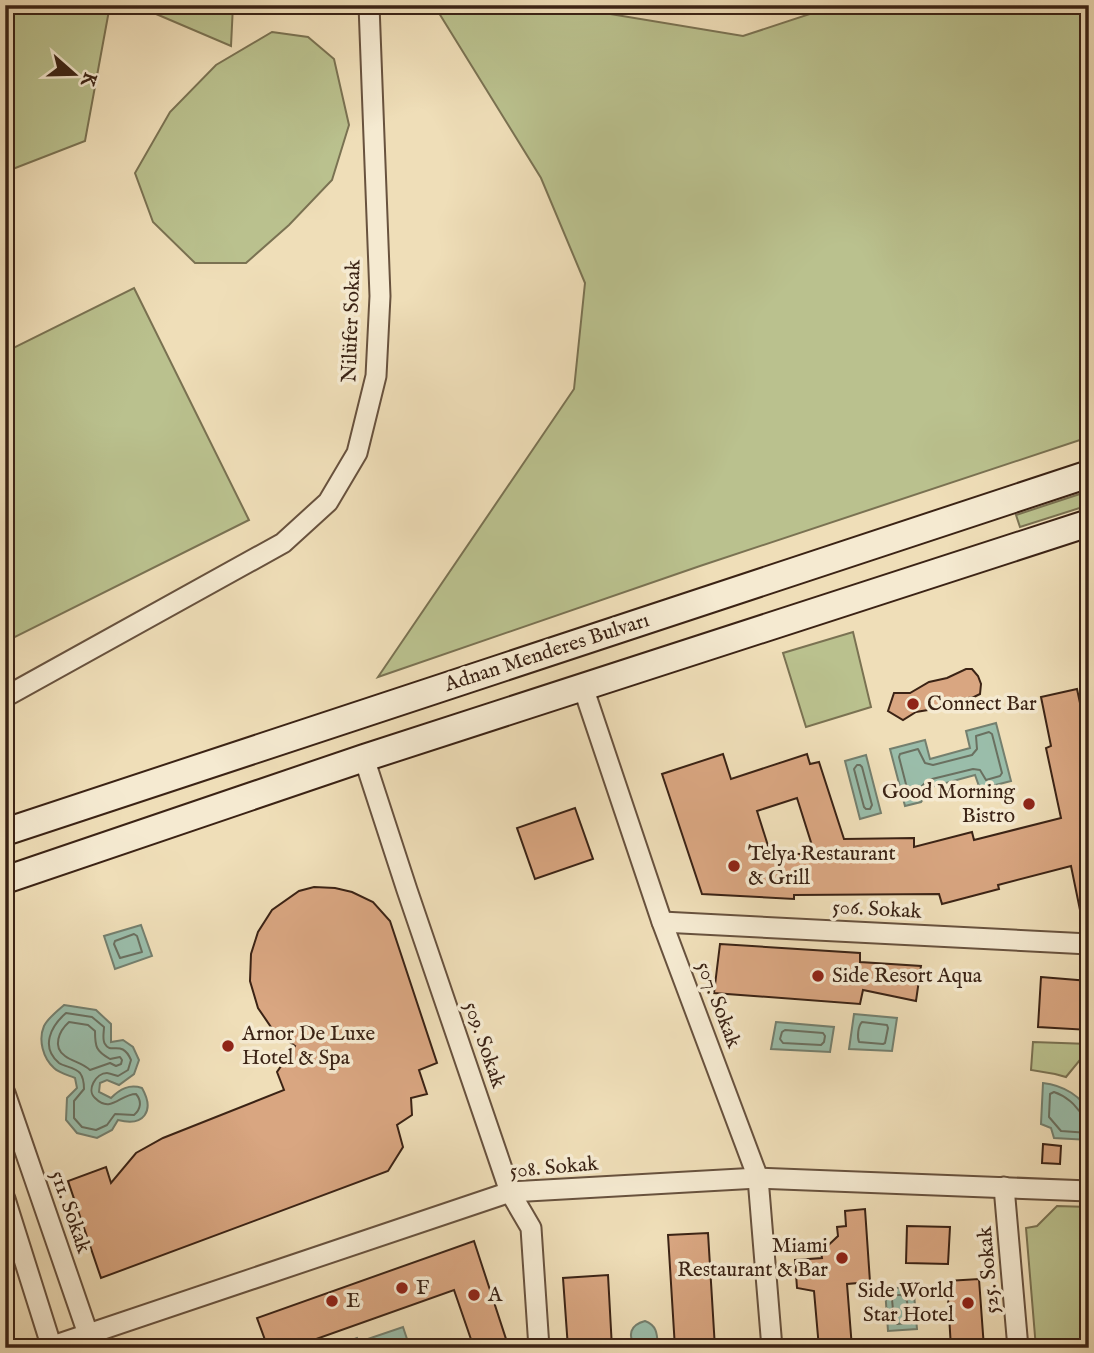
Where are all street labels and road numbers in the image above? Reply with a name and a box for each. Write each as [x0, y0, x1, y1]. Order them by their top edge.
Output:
street label: Nilüfer Sokak [336, 258, 368, 383]
street label: Adnan Menderes Bulvarı [440, 607, 653, 699]
street label: 506. Sokak [832, 894, 923, 926]
street label: 507. Sokak [689, 958, 747, 1053]
street label: 509. Sokak [457, 998, 512, 1092]
street label: 508. Sokak [509, 1151, 600, 1185]
street label: 511. Sokak [43, 1167, 97, 1258]
street label: 525. Sokak [972, 1224, 1006, 1315]

